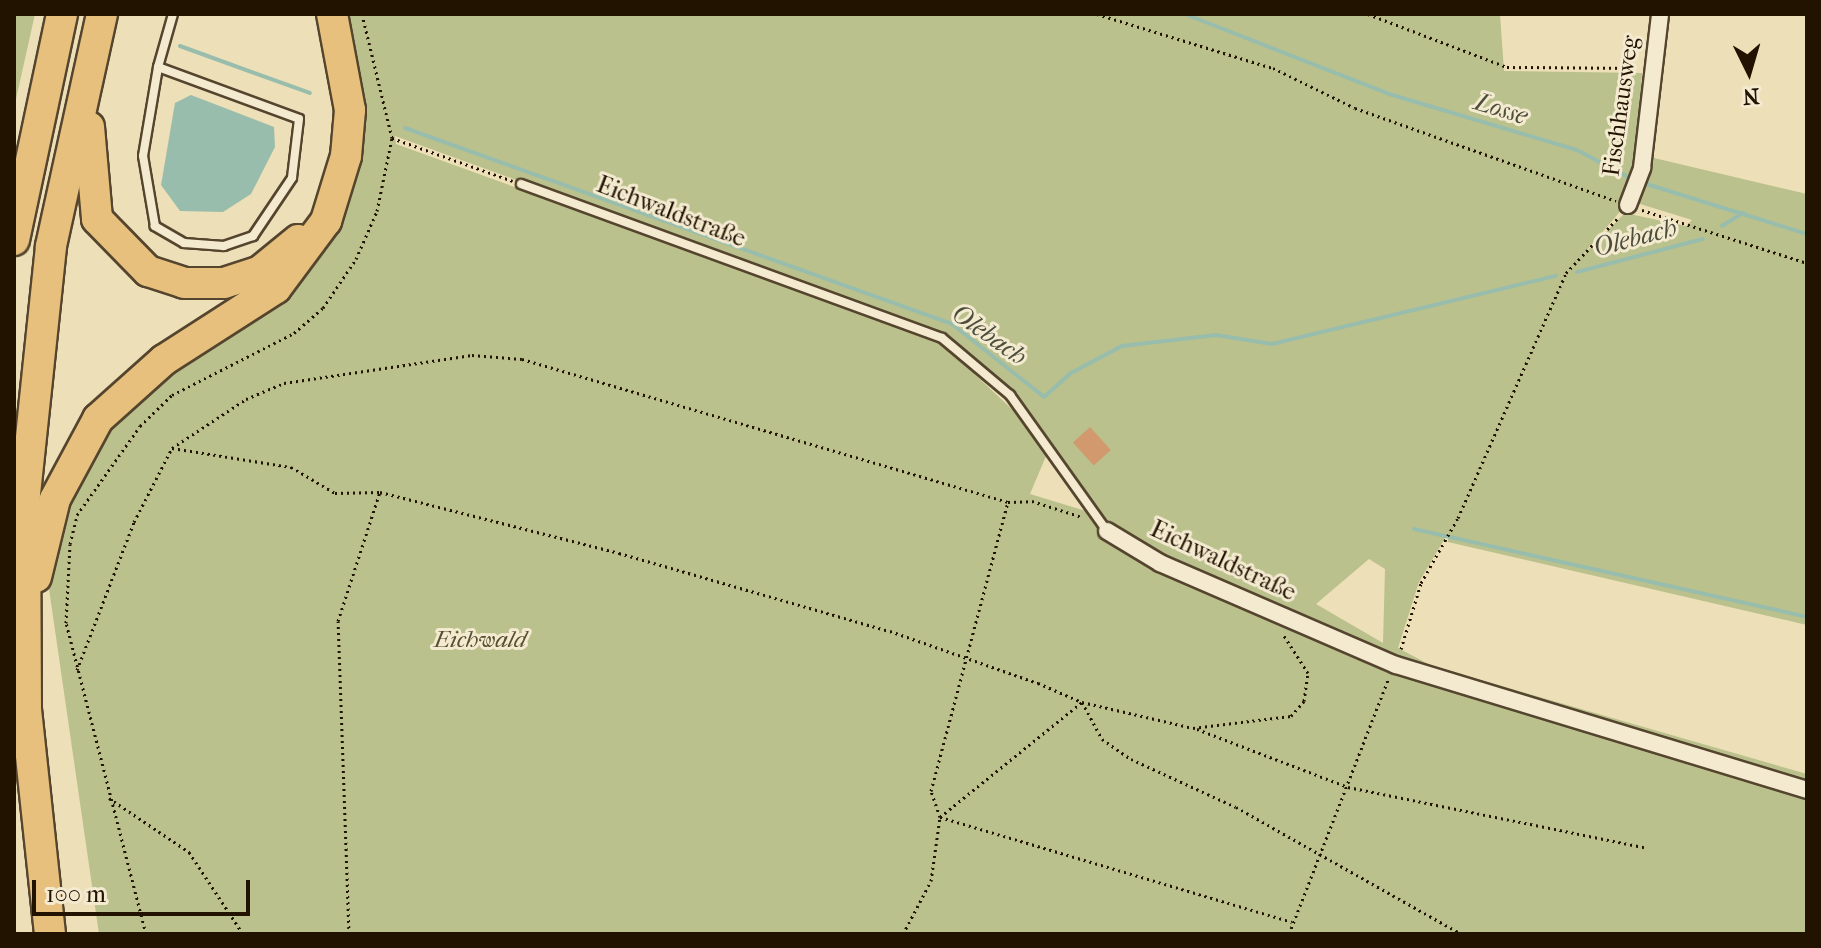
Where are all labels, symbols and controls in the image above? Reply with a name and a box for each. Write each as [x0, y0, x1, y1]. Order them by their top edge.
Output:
north arrow [1709, 32, 1789, 112]
street label: Fischhausweg [1597, 34, 1645, 178]
text: N [1742, 82, 1761, 110]
water label: Losse [1471, 86, 1531, 132]
street label: Eichwaldstraße [593, 170, 749, 254]
water label: Olebach [1590, 212, 1680, 264]
water label: Olebach [945, 298, 1033, 372]
street label: Eichwaldstraße [1146, 515, 1300, 607]
park label: Eichwald [434, 626, 526, 654]
scale bar [36, 864, 254, 914]
text: 100 m [46, 880, 106, 908]

